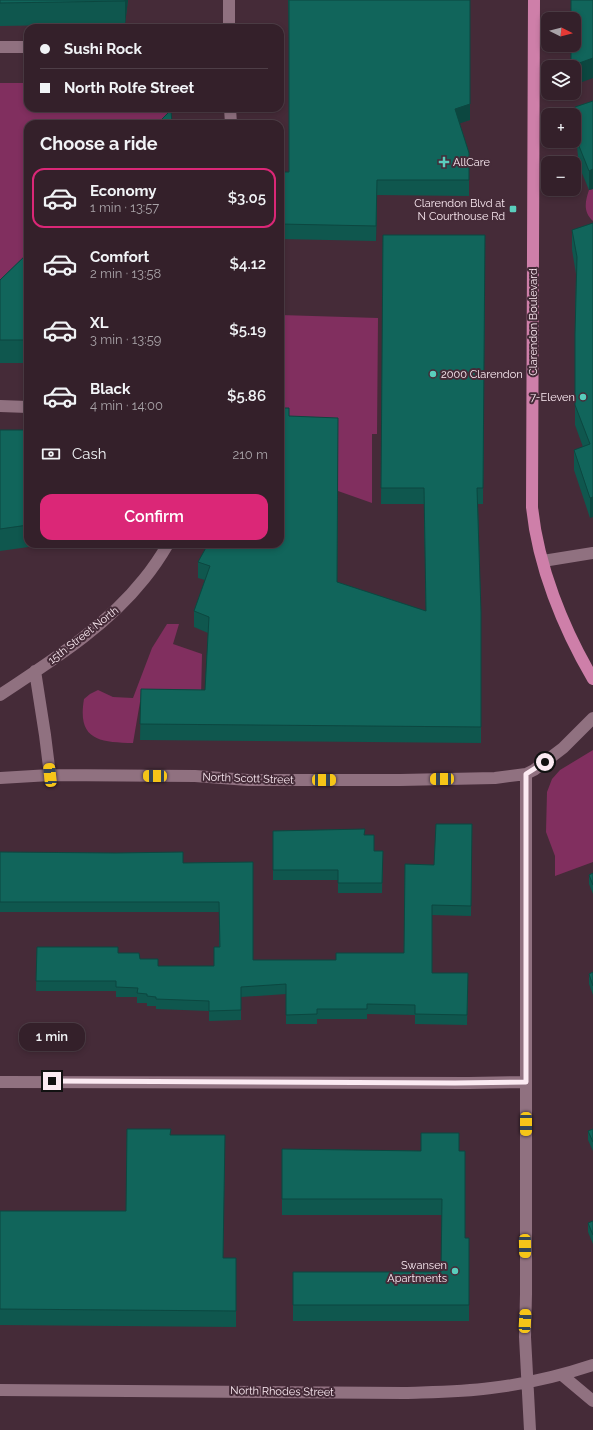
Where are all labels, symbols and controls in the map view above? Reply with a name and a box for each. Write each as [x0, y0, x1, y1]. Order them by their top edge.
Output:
north arrow [541, 12, 581, 52]
map controls [541, 12, 581, 196]
text: Sushi Rock [64, 40, 142, 58]
button: layers [541, 60, 581, 100]
text: North Rolfe Street [64, 79, 194, 97]
button: + [541, 108, 581, 148]
text: Choose a ride [40, 133, 158, 154]
marker: AllCare [438, 156, 450, 168]
place label: AllCare [453, 156, 490, 169]
button: − [541, 156, 581, 196]
icon: car [42, 180, 78, 216]
text: Economy [90, 182, 157, 200]
text: $3.05 [228, 189, 266, 207]
place label: Clarendon Blvd at N Courthouse Rd [414, 197, 505, 223]
text: 1 min · 13:57 [90, 200, 159, 215]
marker: Clarendon Blvd at N Courthouse Rd [508, 204, 518, 214]
icon: car [42, 246, 78, 282]
text: Comfort [90, 248, 149, 266]
text: $4.12 [230, 255, 266, 273]
text: 2 min · 13:58 [90, 266, 161, 281]
street label: Clarendon Boulevard [527, 268, 540, 376]
icon: car [42, 312, 78, 348]
text: XL [90, 314, 108, 332]
text: $5.19 [229, 321, 266, 339]
text: 3 min · 13:59 [90, 332, 161, 347]
place label: 2000 Clarendon [441, 368, 523, 381]
marker: 2000 Clarendon [428, 369, 438, 379]
icon: car [42, 378, 78, 414]
text: Black [90, 380, 130, 398]
text: $5.86 [227, 387, 266, 405]
place label: 7-Eleven [530, 391, 575, 404]
marker: 7-Eleven [578, 392, 588, 402]
text: 4 min · 14:00 [90, 398, 163, 413]
icon: cash [40, 443, 62, 465]
text: Cash [72, 445, 106, 463]
text: 210 m [232, 447, 268, 462]
button: Confirm [40, 494, 268, 540]
street label: 15th Street North [45, 604, 121, 667]
route start [536, 753, 554, 771]
car [43, 762, 57, 788]
car [143, 770, 167, 782]
street label: North Scott Street [202, 770, 294, 787]
car [430, 773, 454, 785]
car [312, 774, 336, 786]
callout: 1 min [19, 1023, 85, 1051]
text: 1 min [36, 1029, 68, 1044]
route end [43, 1072, 61, 1090]
car [520, 1112, 532, 1136]
car [519, 1234, 531, 1258]
place label: Swansen Apartments [387, 1259, 447, 1285]
marker: Swansen Apartments [450, 1266, 460, 1276]
car [518, 1309, 532, 1333]
street label: North Rhodes Street [230, 1384, 334, 1399]

